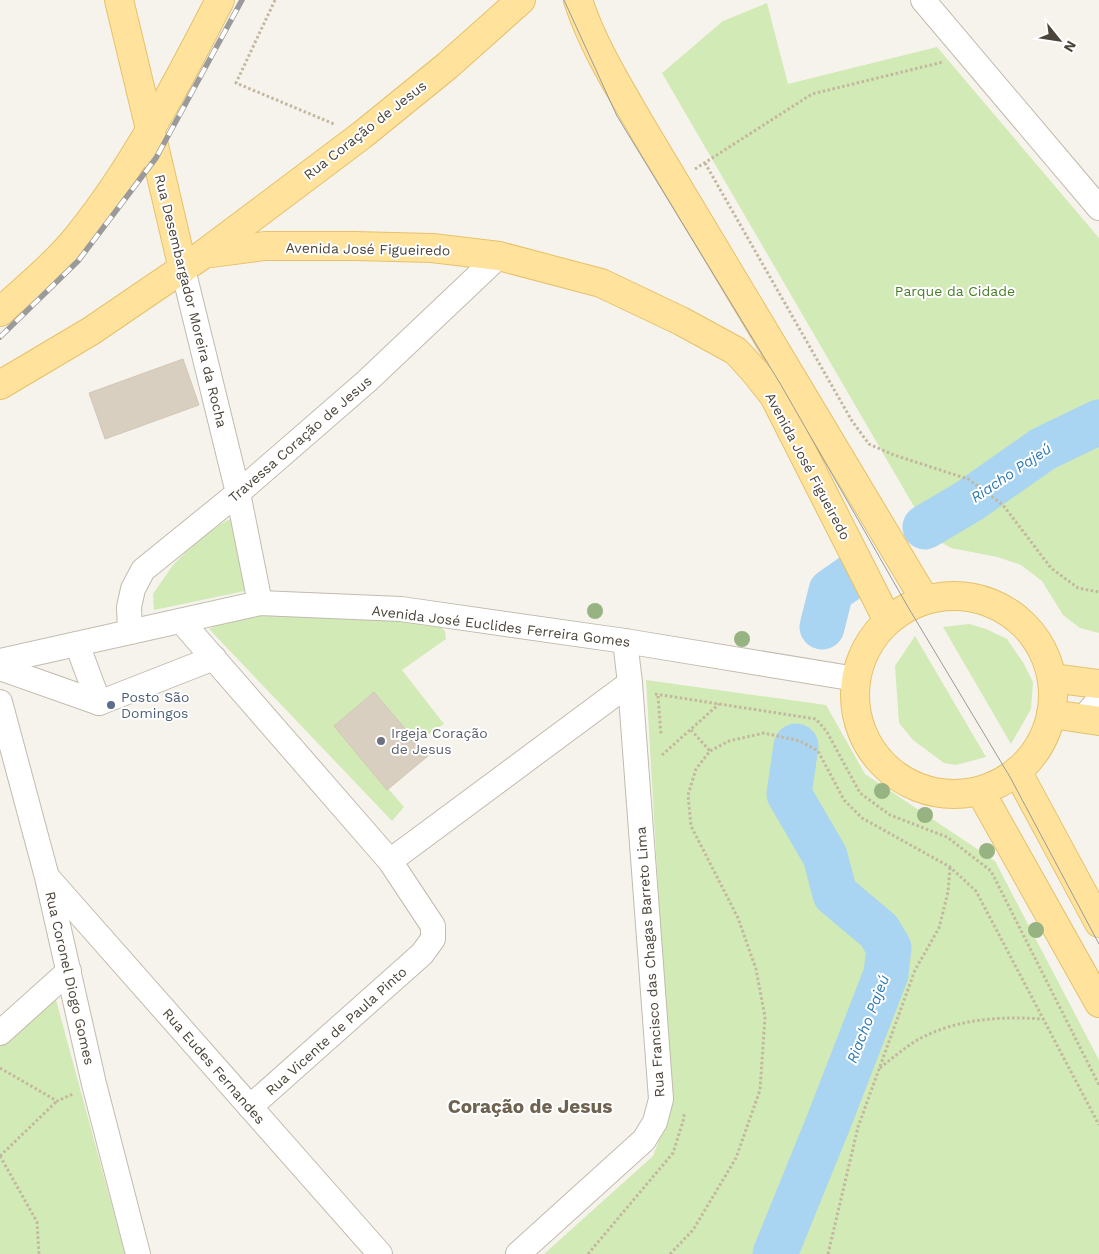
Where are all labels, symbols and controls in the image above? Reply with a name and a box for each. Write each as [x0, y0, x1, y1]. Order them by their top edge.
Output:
north arrow [1034, 15, 1084, 65]
text: N [1061, 38, 1080, 55]
street label: Rua Coração de Jesus [301, 77, 429, 183]
street label: Rua Desembargador Moreira da Rocha [152, 173, 230, 429]
street label: Avenida José Figueiredo [286, 240, 450, 258]
park label: Parque da Cidade [895, 283, 1015, 299]
street label: Travessa Coração de Jesus [225, 373, 375, 505]
street label: Avenida José Figueiredo [762, 390, 854, 542]
water label: Riacho Pajeú [967, 439, 1055, 507]
street label: Avenida José Euclides Ferreira Gomes [371, 602, 631, 650]
place label: Posto São Domingos [121, 689, 189, 721]
marker: Posto São Domingos [105, 699, 117, 711]
place label: Irgeja Coração de Jesus [391, 725, 488, 757]
marker: Irgeja Coração de Jesus [375, 735, 387, 747]
street label: Rua Francisco das Chagas Barreto Lima [633, 826, 667, 1098]
street label: Rua Coronel Diogo Gomes [42, 890, 98, 1066]
street label: Rua Vicente de Paula Pinto [262, 963, 410, 1099]
water label: Riacho Pajeú [843, 972, 893, 1066]
street label: Rua Eudes Fernandes [160, 1005, 268, 1127]
district label: Coração de Jesus [448, 1095, 612, 1118]

